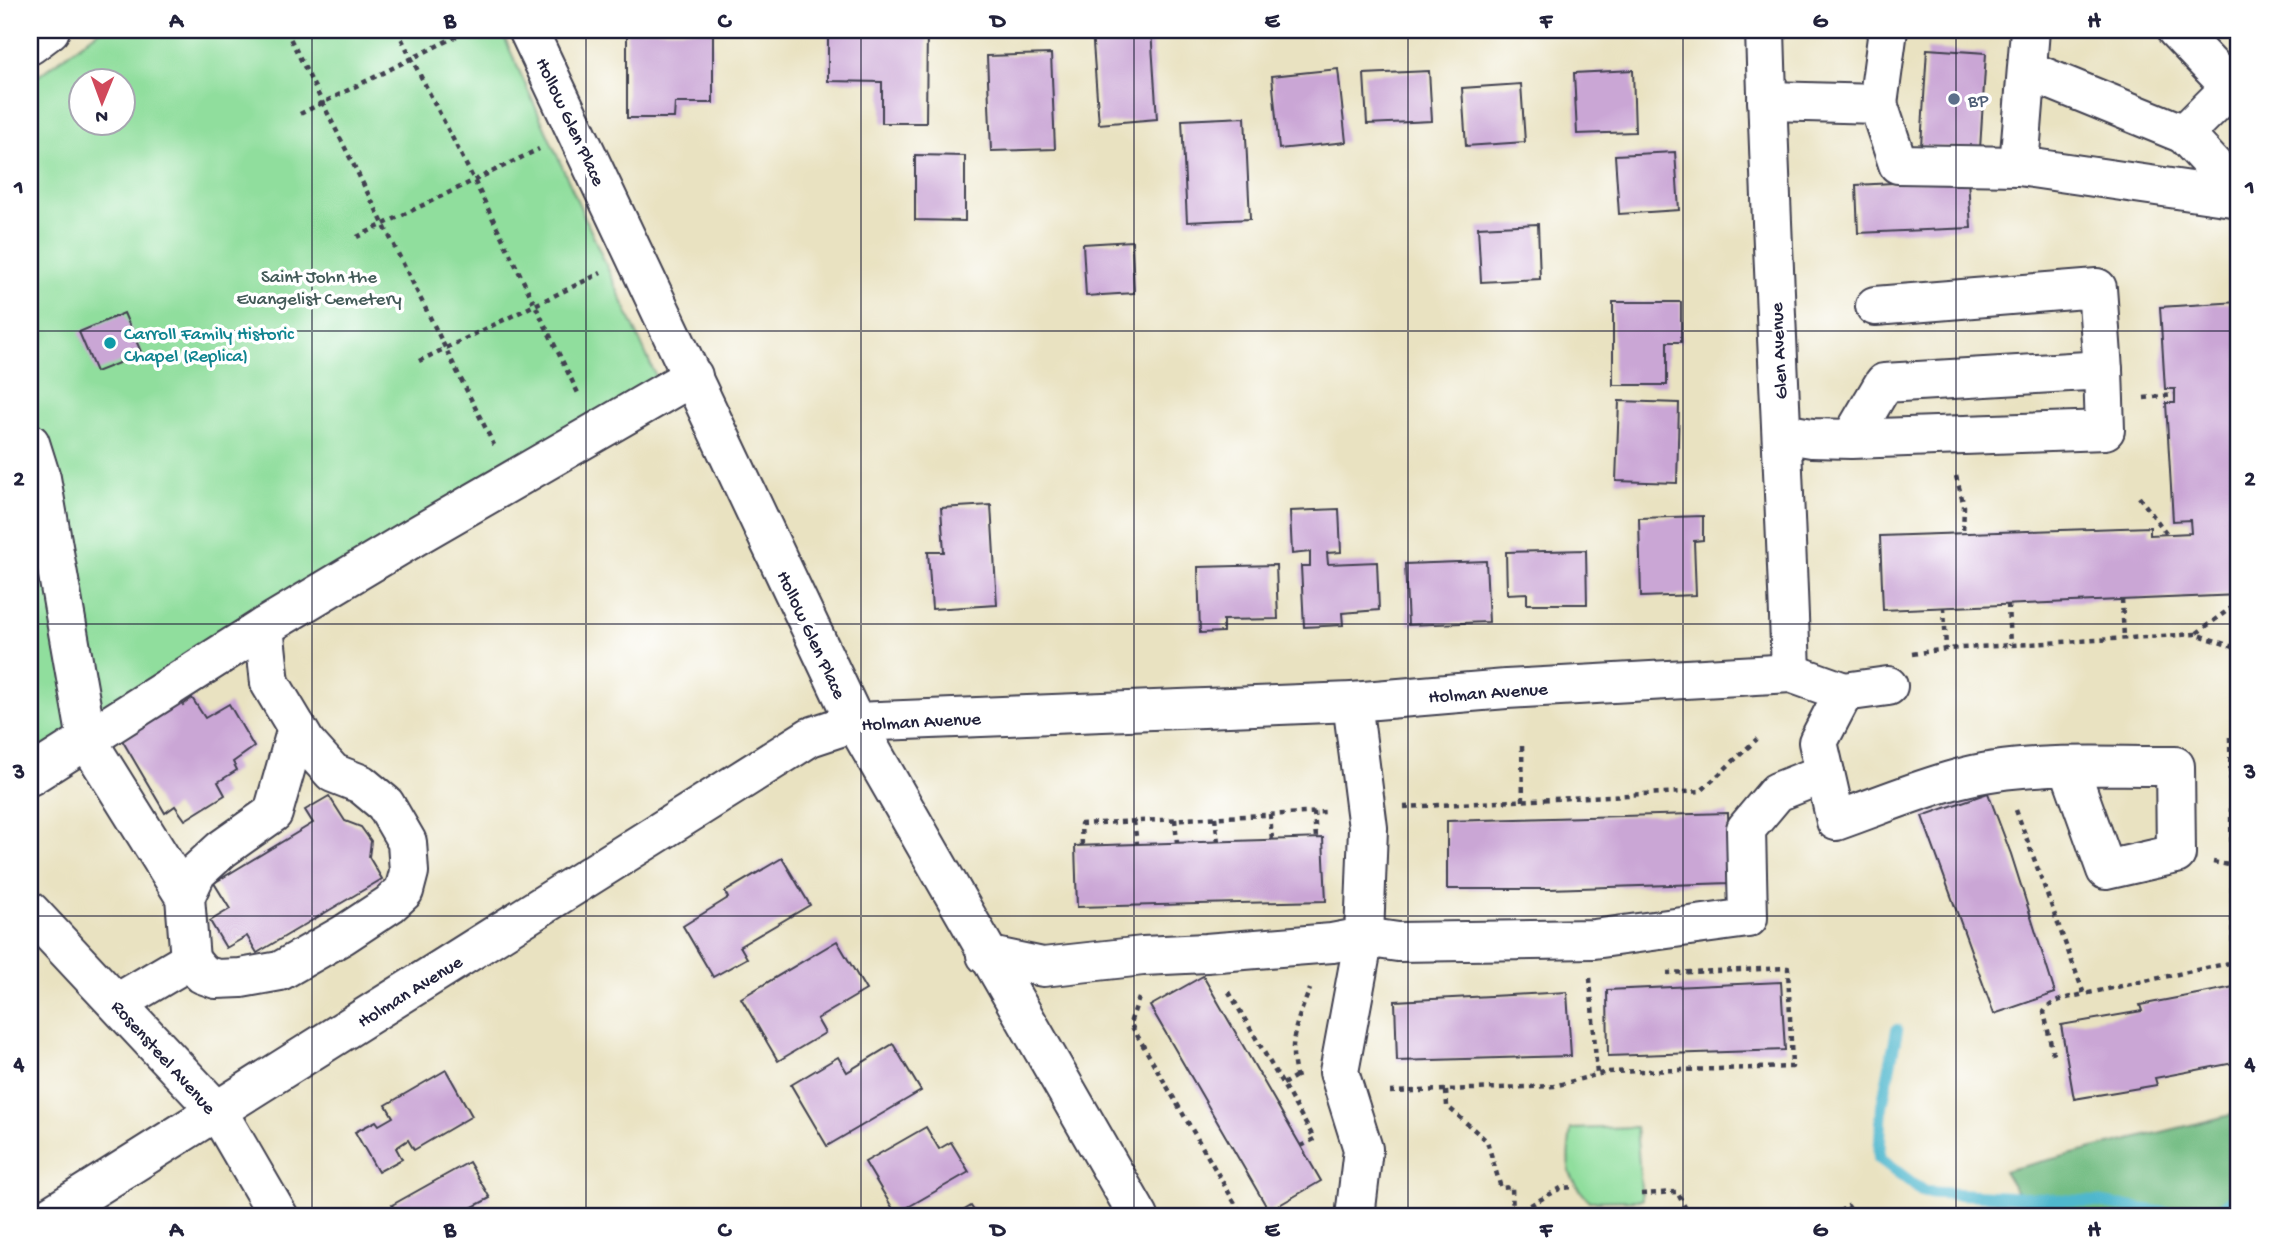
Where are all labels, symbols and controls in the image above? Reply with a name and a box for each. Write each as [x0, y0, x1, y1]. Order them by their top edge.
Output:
text: A [168, 9, 184, 36]
text: B [443, 9, 457, 36]
text: C [718, 9, 733, 36]
text: D [989, 9, 1007, 36]
text: E [1265, 9, 1281, 36]
text: F [1539, 9, 1554, 36]
text: G [1813, 9, 1829, 36]
text: H [2087, 9, 2101, 36]
street label: Hollow Glen Place [529, 55, 609, 191]
north arrow [66, 66, 136, 136]
marker: BP [1946, 91, 1962, 107]
place label: BP [1967, 91, 1989, 114]
text: N [95, 104, 108, 127]
text: 1 [13, 175, 24, 202]
text: 1 [2244, 175, 2255, 202]
park label: Saint John the Evangelist Cemetery [237, 267, 402, 312]
street label: Glen Avenue [1766, 302, 1795, 400]
place label: Carroll Family Historic Chapel (Replica) [124, 324, 294, 369]
marker: Carroll Family Historic Chapel (Replica) [102, 335, 118, 351]
text: 2 [13, 467, 25, 494]
text: 2 [2244, 467, 2256, 494]
street label: Hollow Glen Place [770, 568, 850, 704]
street label: Holman Avenue [1428, 679, 1549, 710]
street label: Holman Avenue [861, 709, 982, 738]
text: 3 [12, 760, 25, 787]
text: 3 [2243, 760, 2256, 787]
street label: Holman Avenue [354, 951, 468, 1034]
street label: Rosensteel Avenue [105, 996, 220, 1120]
text: 4 [13, 1052, 25, 1079]
text: 4 [2244, 1052, 2256, 1079]
text: A [168, 1218, 184, 1245]
text: B [443, 1218, 457, 1245]
text: C [718, 1218, 733, 1245]
text: D [989, 1218, 1007, 1245]
text: E [1265, 1218, 1281, 1245]
text: F [1539, 1218, 1554, 1245]
text: G [1813, 1218, 1829, 1245]
text: H [2087, 1218, 2101, 1245]

